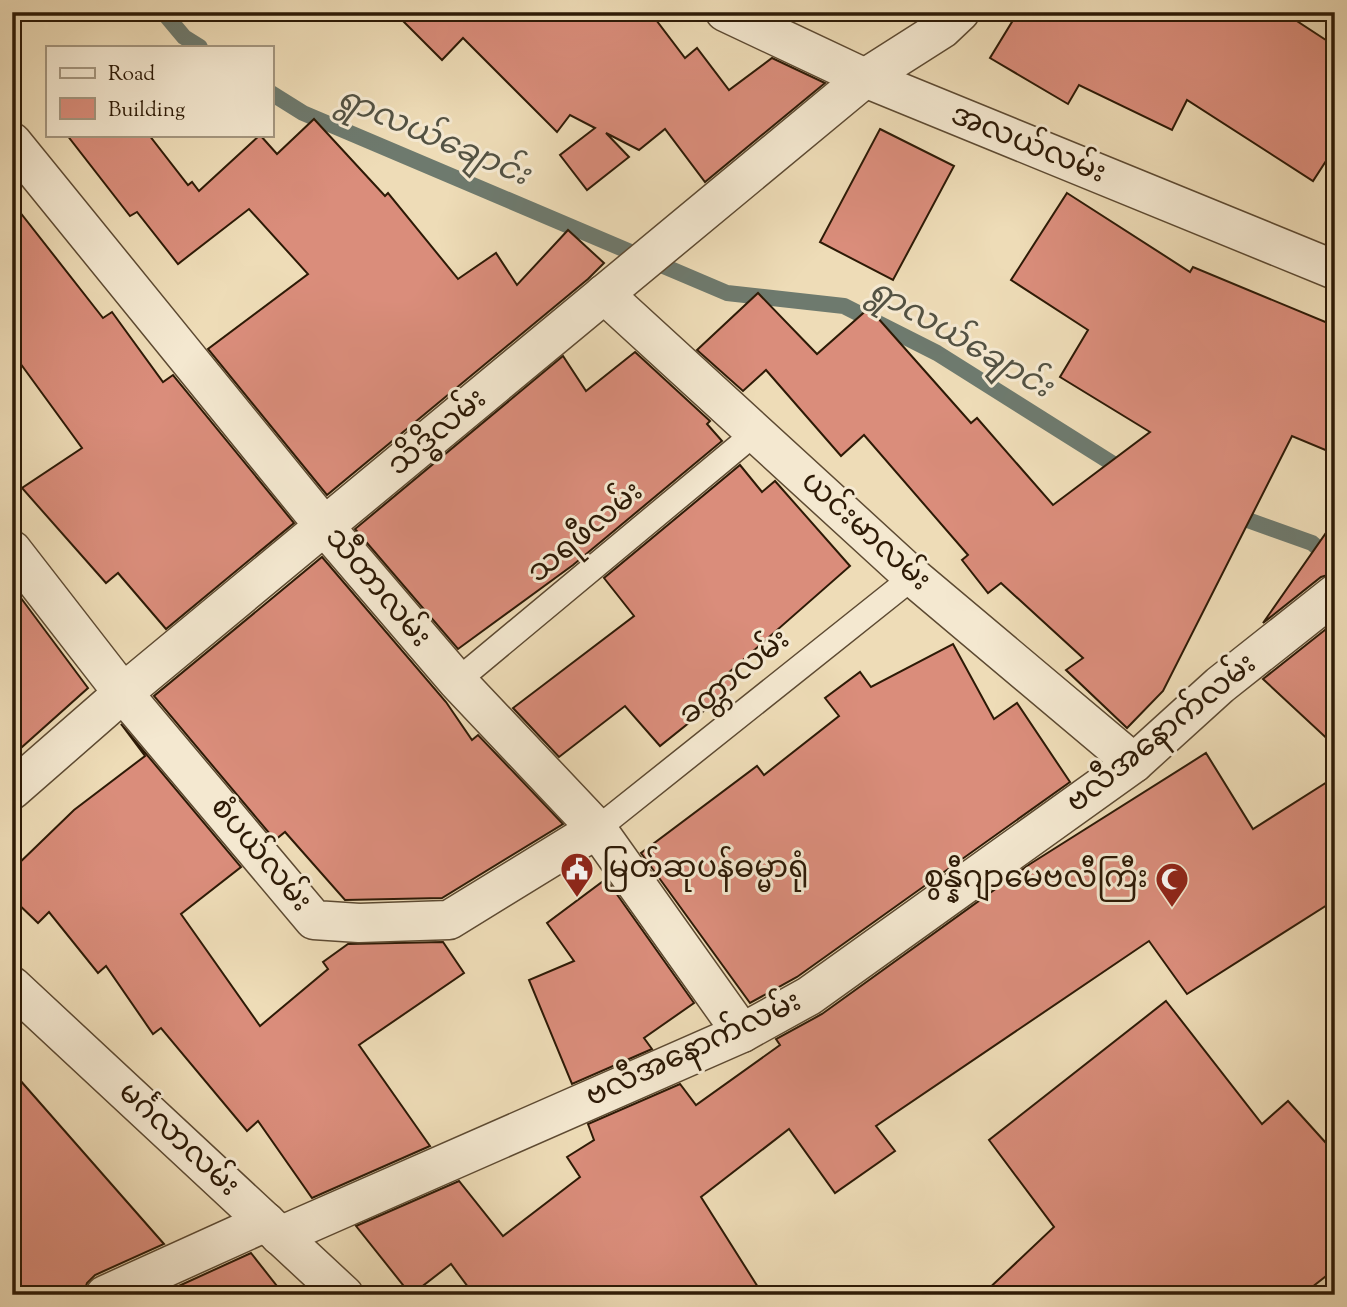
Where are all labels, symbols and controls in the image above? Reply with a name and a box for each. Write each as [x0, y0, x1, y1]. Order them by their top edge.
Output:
legend [46, 46, 273, 136]
text: Road [108, 60, 155, 90]
water label: ရွာလယ်ချောင်း [330, 75, 539, 200]
street label: အလယ်လမ်း [944, 92, 1113, 196]
text: Building [108, 96, 185, 126]
water label: ရွာလယ်ချောင်း [860, 267, 1063, 412]
street label: သိဒ္ဓိလမ်း [377, 376, 498, 489]
street label: ယင်းမာလမ်း [790, 460, 942, 602]
street label: သရဖီလမ်း [517, 470, 654, 595]
street label: သီတာလမ်း [314, 516, 443, 658]
street label: ခတ္တာလမ်း [668, 617, 800, 737]
street label: ဗလီအနောက်လမ်း [1056, 641, 1267, 825]
street label: စံပယ်လမ်း [199, 786, 323, 922]
place label: မြတ်ဆုပန်ဓမ္မာရုံ [602, 845, 809, 892]
public building icon: မြတ်ဆုပန်ဓမ္မာရုံ [558, 850, 596, 899]
place label: စွန္နီဂျာမေဗလီကြီး [924, 855, 1148, 903]
mosque icon: စွန္နီဂျာမေဗလီကြီး [1153, 860, 1191, 909]
street label: ဗလီအနောက်လမ်း [578, 978, 809, 1120]
street label: မင်္ဂလာလမ်း [108, 1070, 250, 1208]

